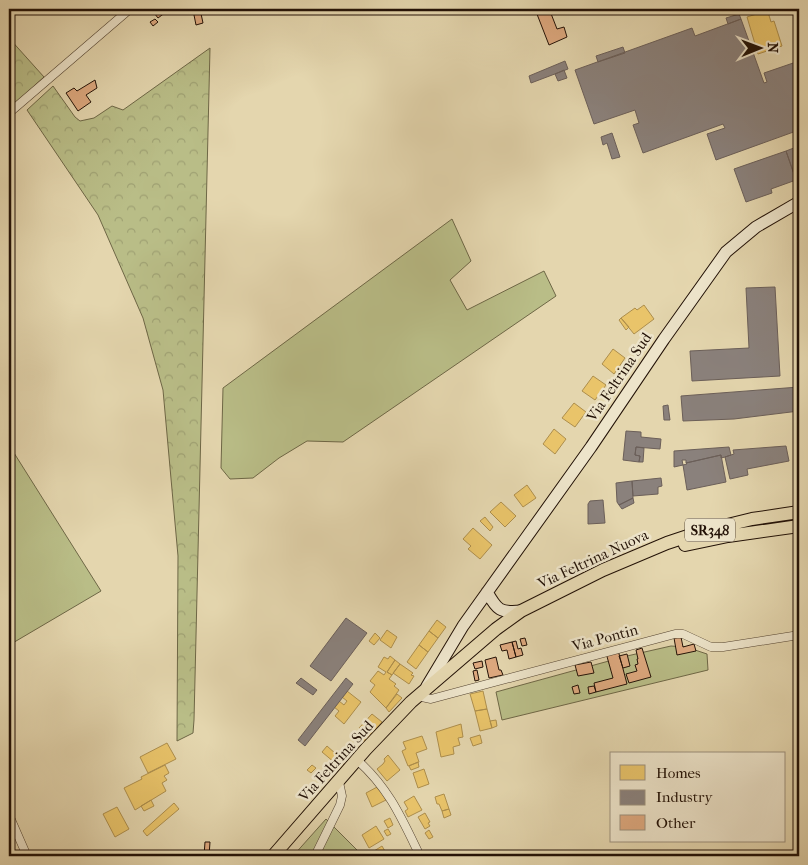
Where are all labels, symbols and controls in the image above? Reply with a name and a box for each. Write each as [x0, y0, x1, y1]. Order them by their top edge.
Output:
north arrow [736, 22, 786, 72]
text: N [764, 42, 781, 54]
street label: Via Feltrina Sud [582, 329, 656, 426]
road number: SR348 [685, 518, 735, 542]
street label: Via Feltrina Nuova [534, 525, 652, 593]
street label: Via Pontin [569, 620, 640, 656]
street label: Via Feltrina Sud [294, 716, 378, 806]
legend [610, 752, 786, 842]
text: Homes [656, 764, 701, 782]
text: Industry [656, 788, 713, 806]
text: Other [656, 814, 696, 832]

